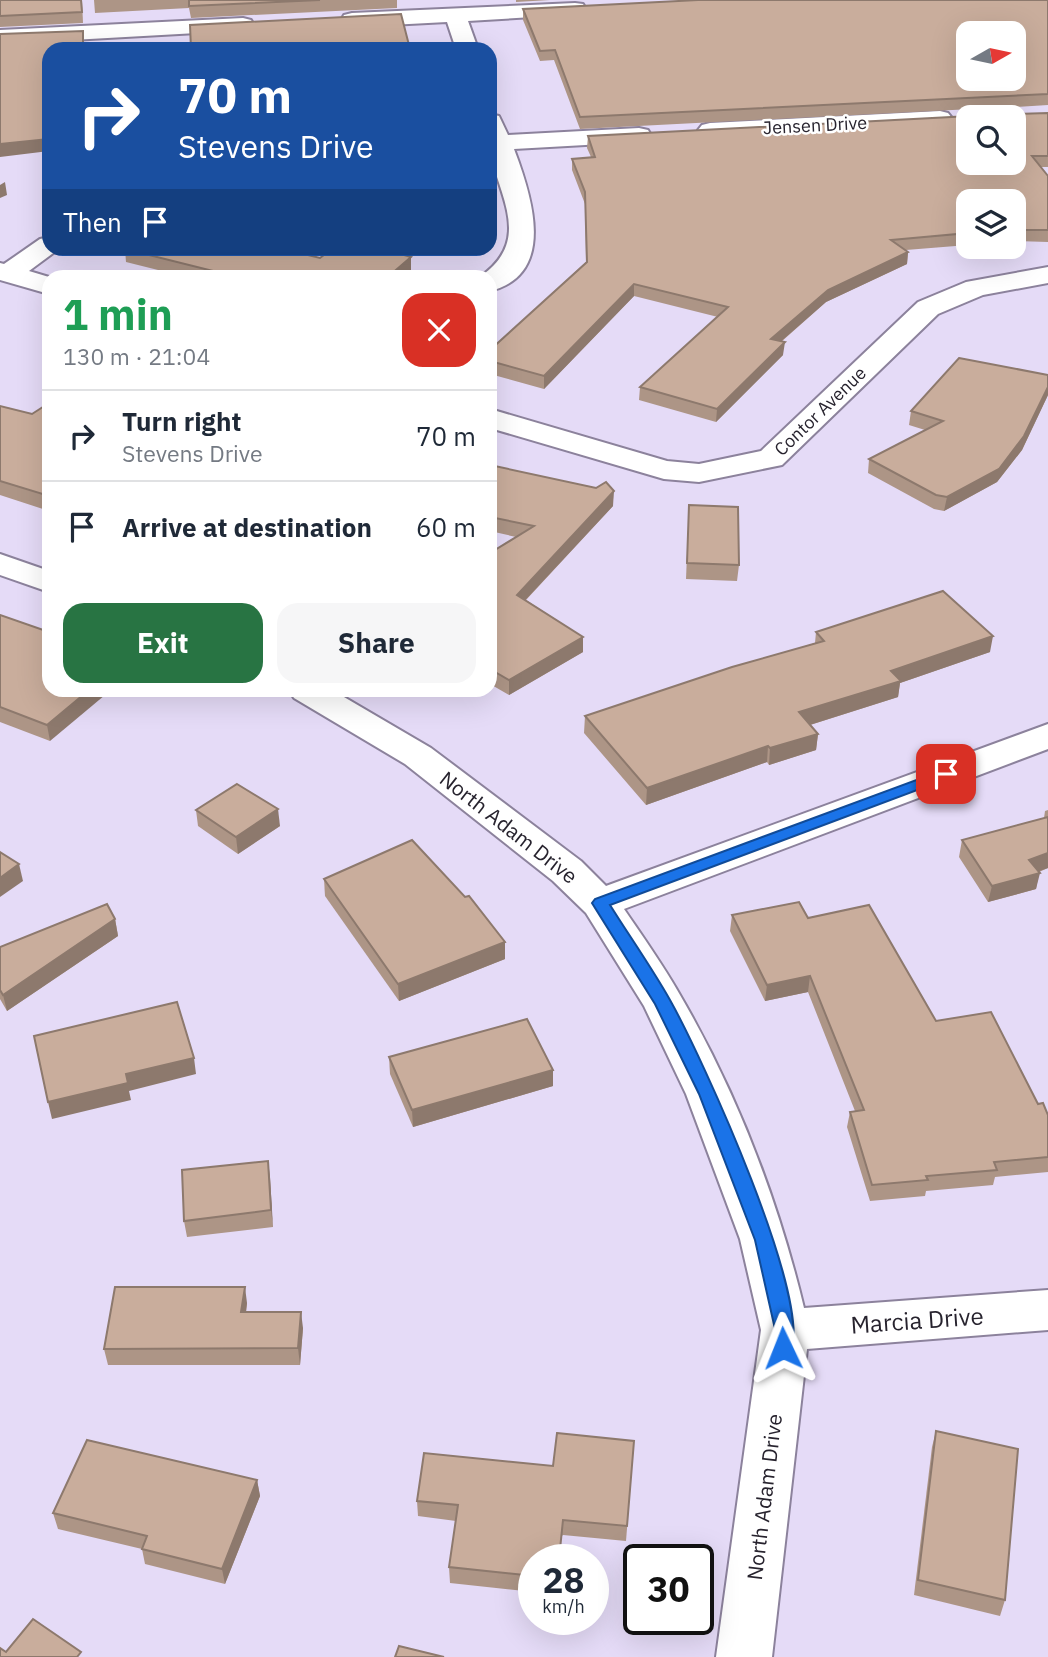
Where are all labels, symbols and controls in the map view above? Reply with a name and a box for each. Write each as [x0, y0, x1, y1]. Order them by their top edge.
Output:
north arrow [956, 21, 1026, 91]
map controls [956, 21, 1026, 259]
text: 70 m [178, 63, 292, 126]
icon: right [63, 70, 154, 161]
button: search [956, 105, 1026, 175]
street label: Jensen Drive [762, 111, 868, 139]
text: Stevens Drive [178, 125, 374, 167]
button: layers [956, 189, 1026, 259]
icon: arrive [136, 203, 174, 241]
text: Then [63, 205, 122, 239]
text: 1 min [63, 287, 173, 342]
button: close [402, 293, 476, 367]
text: 130 m · 21:04 [63, 341, 210, 371]
street label: Contor Avenue [769, 361, 871, 461]
text: Turn right [122, 404, 241, 438]
icon: right [63, 417, 101, 455]
text: 70 m [416, 419, 476, 453]
text: Stevens Drive [122, 438, 263, 468]
icon: arrive [63, 508, 101, 546]
text: Arrive at destination [122, 510, 372, 544]
text: 60 m [416, 510, 476, 544]
button: Exit [63, 603, 263, 683]
button: Share [277, 603, 476, 683]
pin [916, 744, 976, 804]
icon: arrive [927, 755, 965, 793]
street label: North Adam Drive [434, 764, 584, 890]
street label: Marcia Drive [849, 1299, 985, 1341]
position arrow [746, 1311, 820, 1385]
street label: North Adam Drive [740, 1412, 788, 1582]
speed limit sign: 30 [623, 1544, 714, 1635]
text: 28 [542, 1557, 585, 1603]
text: km/h [542, 1595, 585, 1618]

